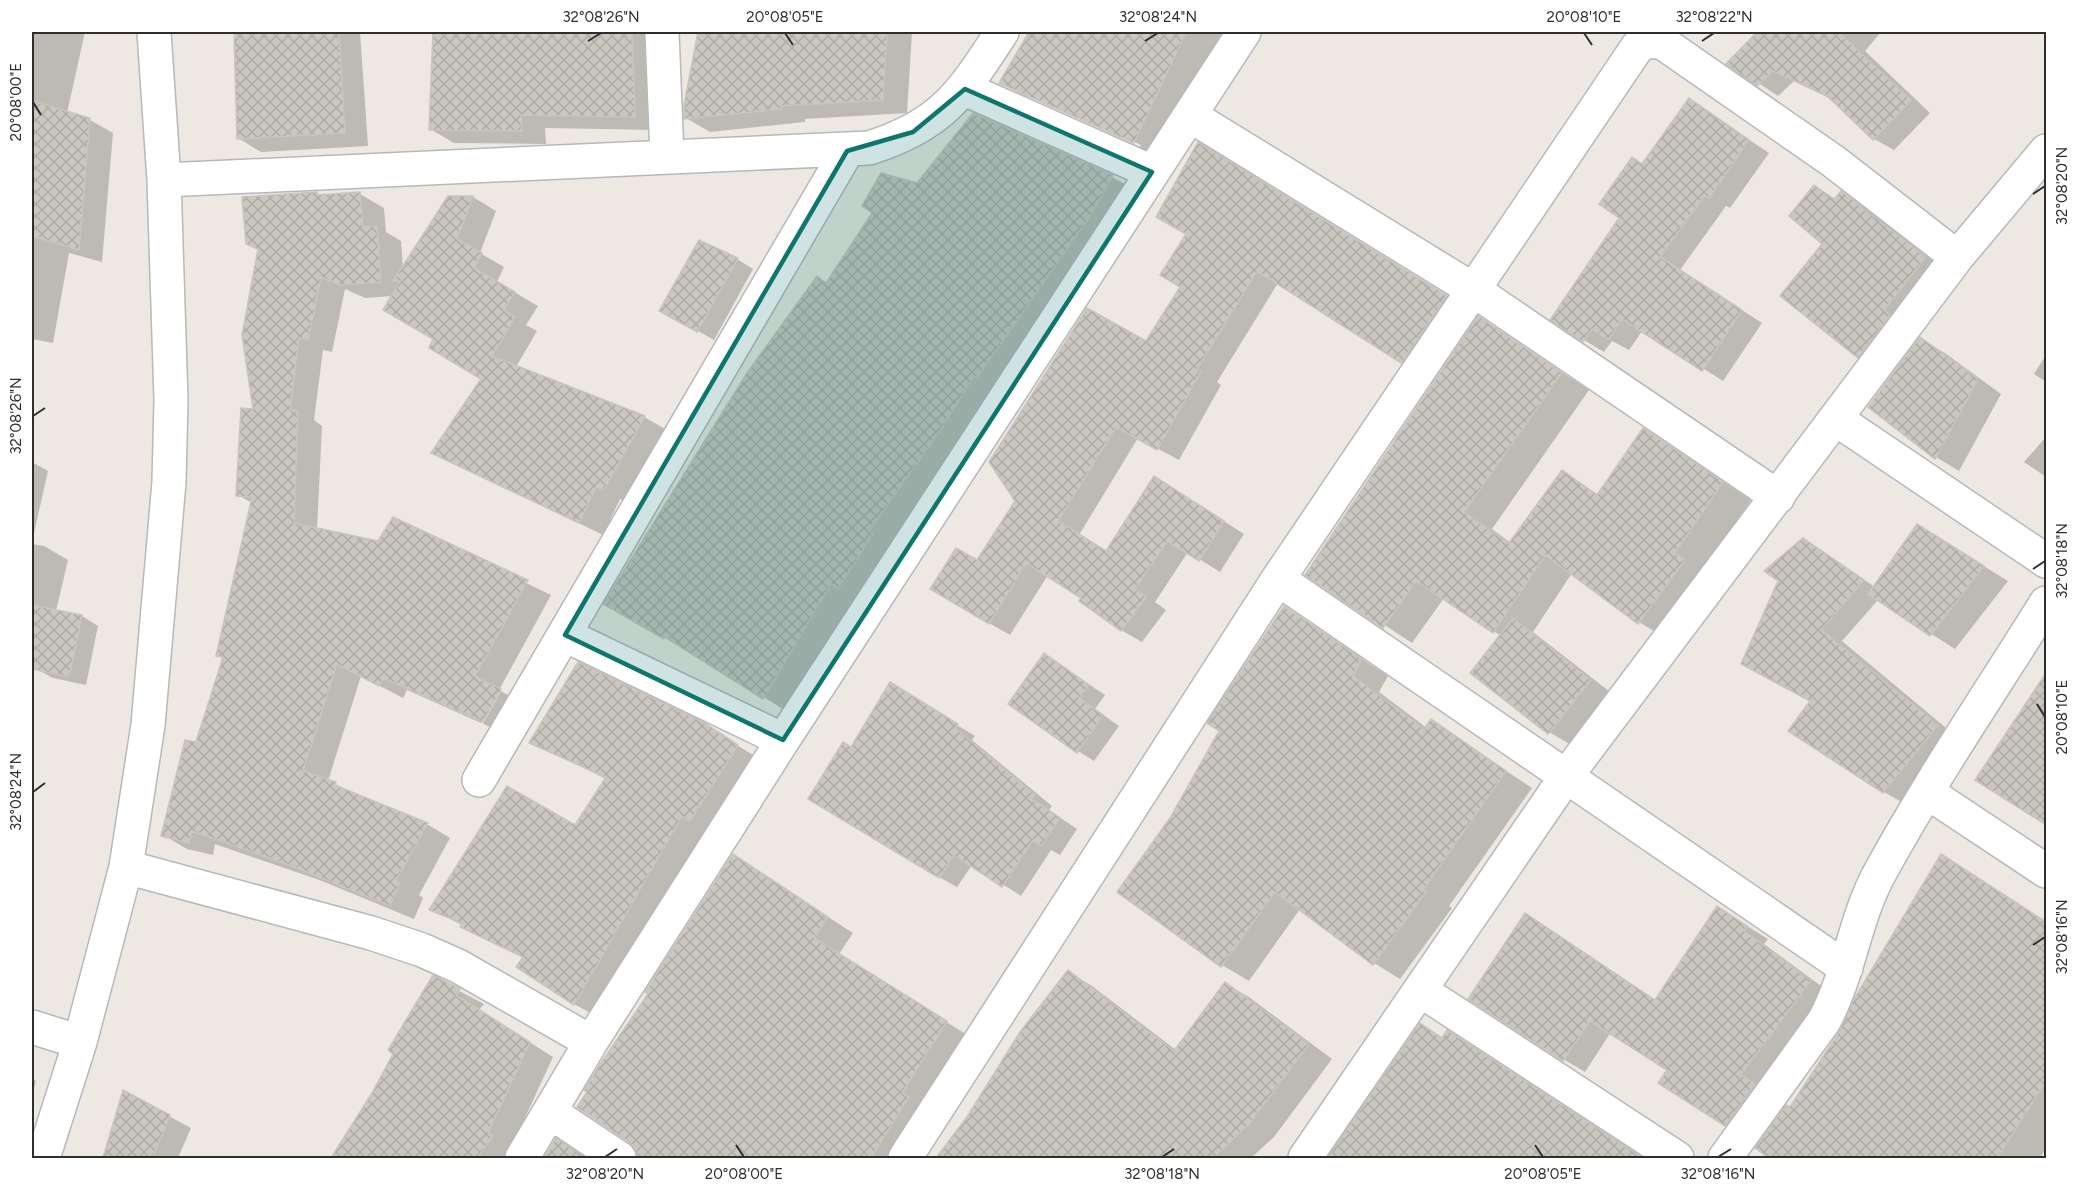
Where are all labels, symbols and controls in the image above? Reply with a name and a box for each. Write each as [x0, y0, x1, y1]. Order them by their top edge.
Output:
text: 32°08'26"N [562, 8, 640, 26]
text: 20°08'05"E [746, 8, 824, 26]
text: 32°08'24"N [1119, 8, 1197, 26]
text: 20°08'10"E [1547, 8, 1621, 26]
text: 32°08'22"N [1675, 8, 1753, 26]
text: 20°08'00"E [7, 63, 25, 141]
text: 32°08'20"N [2053, 147, 2071, 225]
text: 32°08'26"N [7, 377, 25, 455]
text: 32°08'18"N [2053, 523, 2071, 599]
text: 20°08'10"E [2053, 680, 2071, 754]
text: 32°08'24"N [7, 753, 25, 831]
text: 32°08'16"N [2053, 899, 2071, 975]
text: 32°08'20"N [566, 1165, 644, 1183]
text: 20°08'00"E [705, 1165, 783, 1183]
text: 32°08'18"N [1124, 1165, 1200, 1183]
text: 20°08'05"E [1504, 1165, 1582, 1183]
text: 32°08'16"N [1680, 1165, 1756, 1183]

